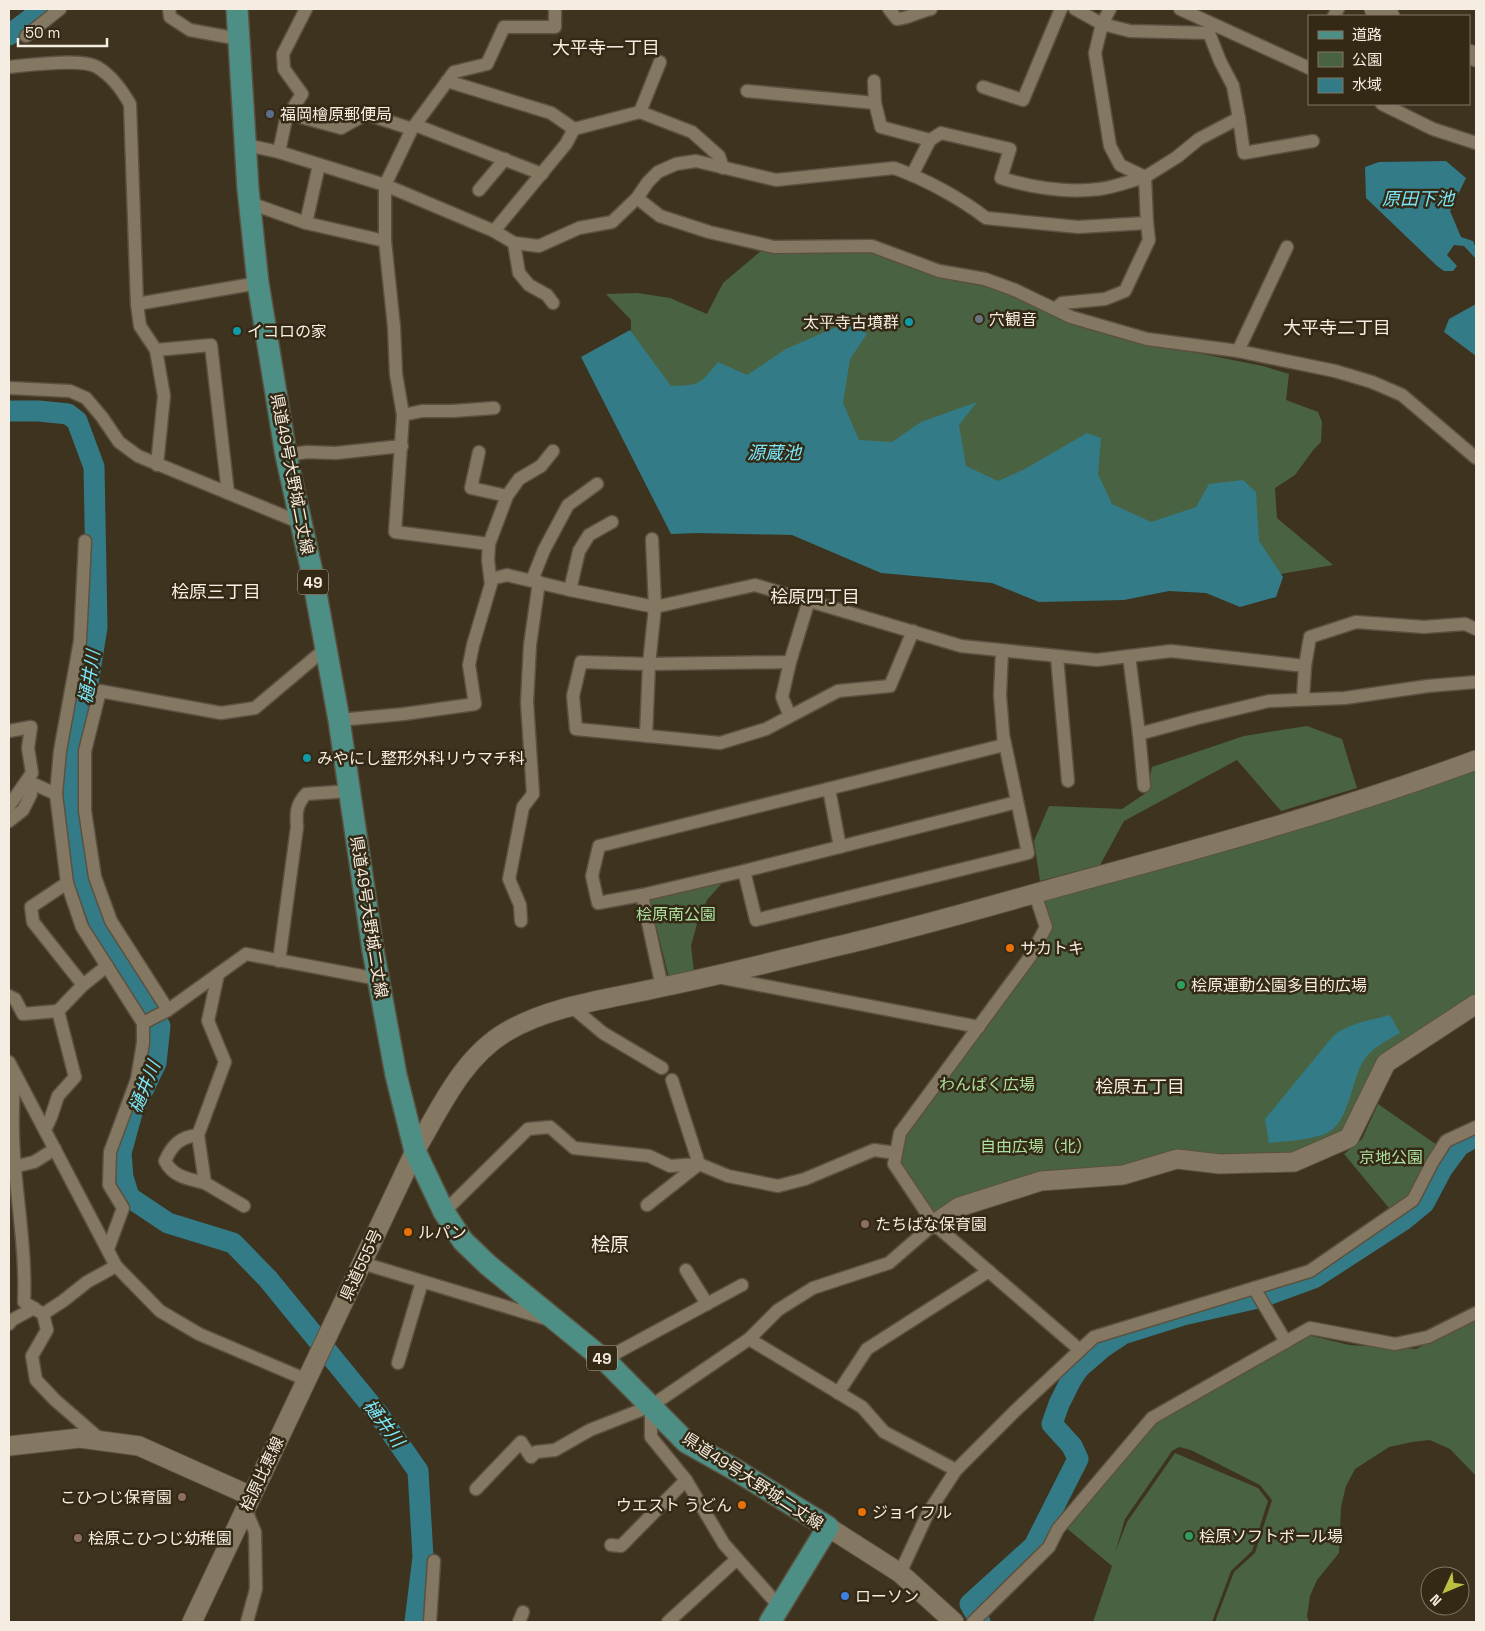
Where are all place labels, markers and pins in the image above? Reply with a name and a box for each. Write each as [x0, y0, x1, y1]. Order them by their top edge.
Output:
place label: 福岡檜原郵便局 [280, 104, 392, 125]
marker: 福岡檜原郵便局 [264, 108, 276, 120]
place label: 穴観音 [989, 309, 1037, 330]
place label: 太平寺古墳群 [803, 312, 899, 333]
marker: 穴観音 [973, 313, 985, 325]
marker: 太平寺古墳群 [903, 316, 915, 328]
place label: イコロの家 [247, 321, 327, 342]
marker: イコロの家 [231, 325, 243, 337]
place label: みやにし整形外科リウマチ科 [317, 748, 525, 769]
marker: みやにし整形外科リウマチ科 [301, 752, 313, 764]
place label: サカトキ [1020, 938, 1084, 959]
marker: サカトキ [1004, 942, 1016, 954]
place label: 桧原運動公園多目的広場 [1191, 975, 1367, 996]
marker: 桧原運動公園多目的広場 [1175, 979, 1187, 991]
place label: たちばな保育園 [875, 1214, 987, 1235]
marker: たちばな保育園 [859, 1218, 871, 1230]
place label: ルパン [418, 1222, 467, 1243]
marker: ルパン [402, 1226, 414, 1238]
place label: こひつじ保育園 [60, 1487, 172, 1508]
marker: こひつじ保育園 [176, 1491, 188, 1503]
place label: ウエスト うどん [616, 1495, 732, 1516]
marker: ウエスト うどん [736, 1499, 748, 1511]
place label: ジョイフル [872, 1502, 952, 1523]
marker: ジョイフル [856, 1506, 868, 1518]
place label: 桧原ソフトボール場 [1199, 1526, 1343, 1547]
place label: 桧原こひつじ幼稚園 [88, 1528, 232, 1549]
marker: 桧原ソフトボール場 [1183, 1530, 1195, 1542]
marker: 桧原こひつじ幼稚園 [72, 1532, 84, 1544]
place label: ローソン [855, 1586, 919, 1607]
marker: ローソン [839, 1590, 851, 1602]

